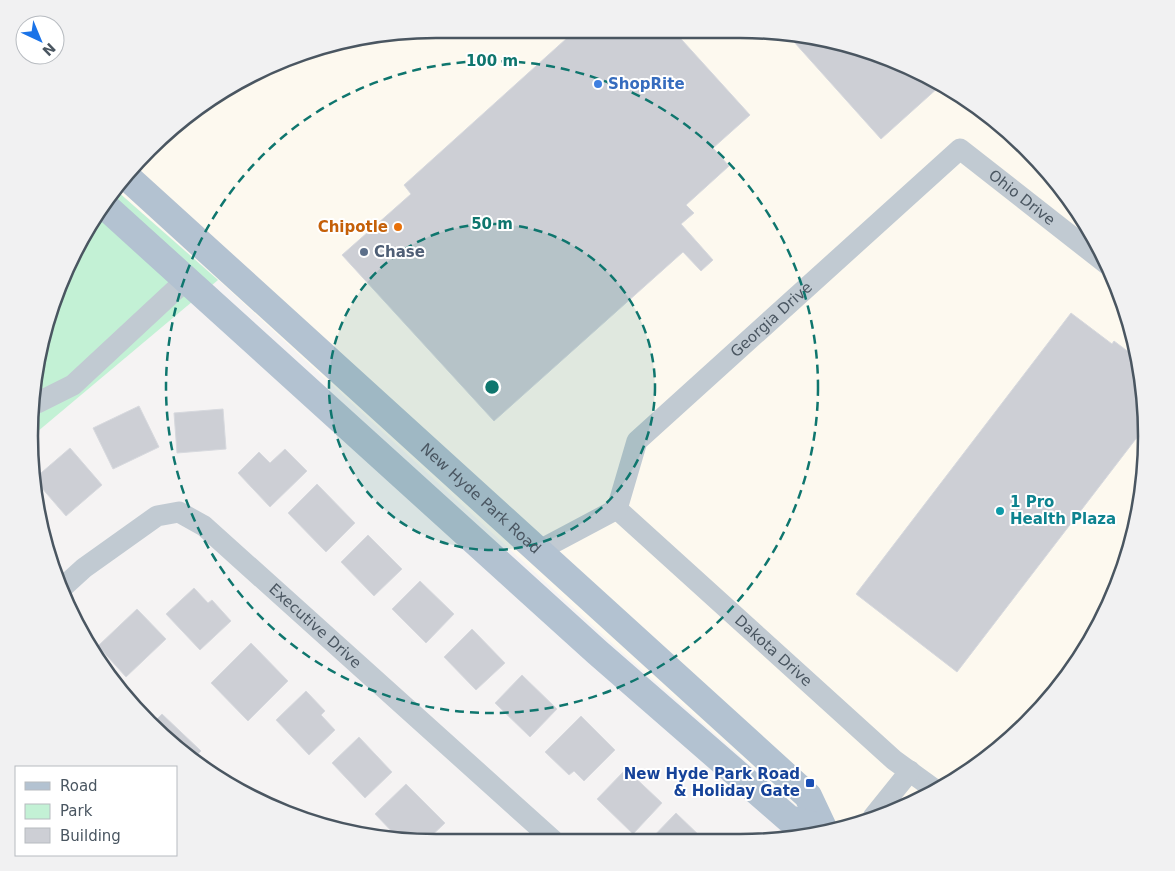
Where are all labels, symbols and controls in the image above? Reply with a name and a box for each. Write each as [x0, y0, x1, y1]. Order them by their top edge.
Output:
north arrow [15, 15, 65, 65]
text: N [39, 40, 59, 59]
text: 100 m [466, 52, 518, 70]
place label: ShopRite [608, 75, 685, 93]
marker: ShopRite [592, 78, 604, 90]
street label: Ohio Drive [985, 166, 1059, 229]
text: 50 m [471, 215, 513, 233]
place label: Chipotle [318, 218, 388, 236]
marker: Chipotle [392, 221, 404, 233]
place label: Chase [374, 243, 425, 261]
marker: Chase [358, 246, 370, 258]
street label: Georgia Drive [727, 278, 816, 361]
centre of rings [483, 378, 501, 396]
street label: New Hyde Park Road [417, 439, 545, 558]
place label: 1 Pro Health Plaza [1010, 493, 1116, 528]
marker: 1 Pro Health Plaza [994, 505, 1006, 517]
street label: Executive Drive [265, 580, 365, 672]
street label: Dakota Drive [731, 611, 816, 690]
place label: New Hyde Park Road & Holiday Gate [624, 765, 800, 800]
legend [15, 766, 178, 856]
text: Road [60, 777, 98, 795]
marker: New Hyde Park Road & Holiday Gate [804, 777, 816, 789]
text: Park [60, 802, 93, 820]
text: Building [60, 827, 121, 845]

